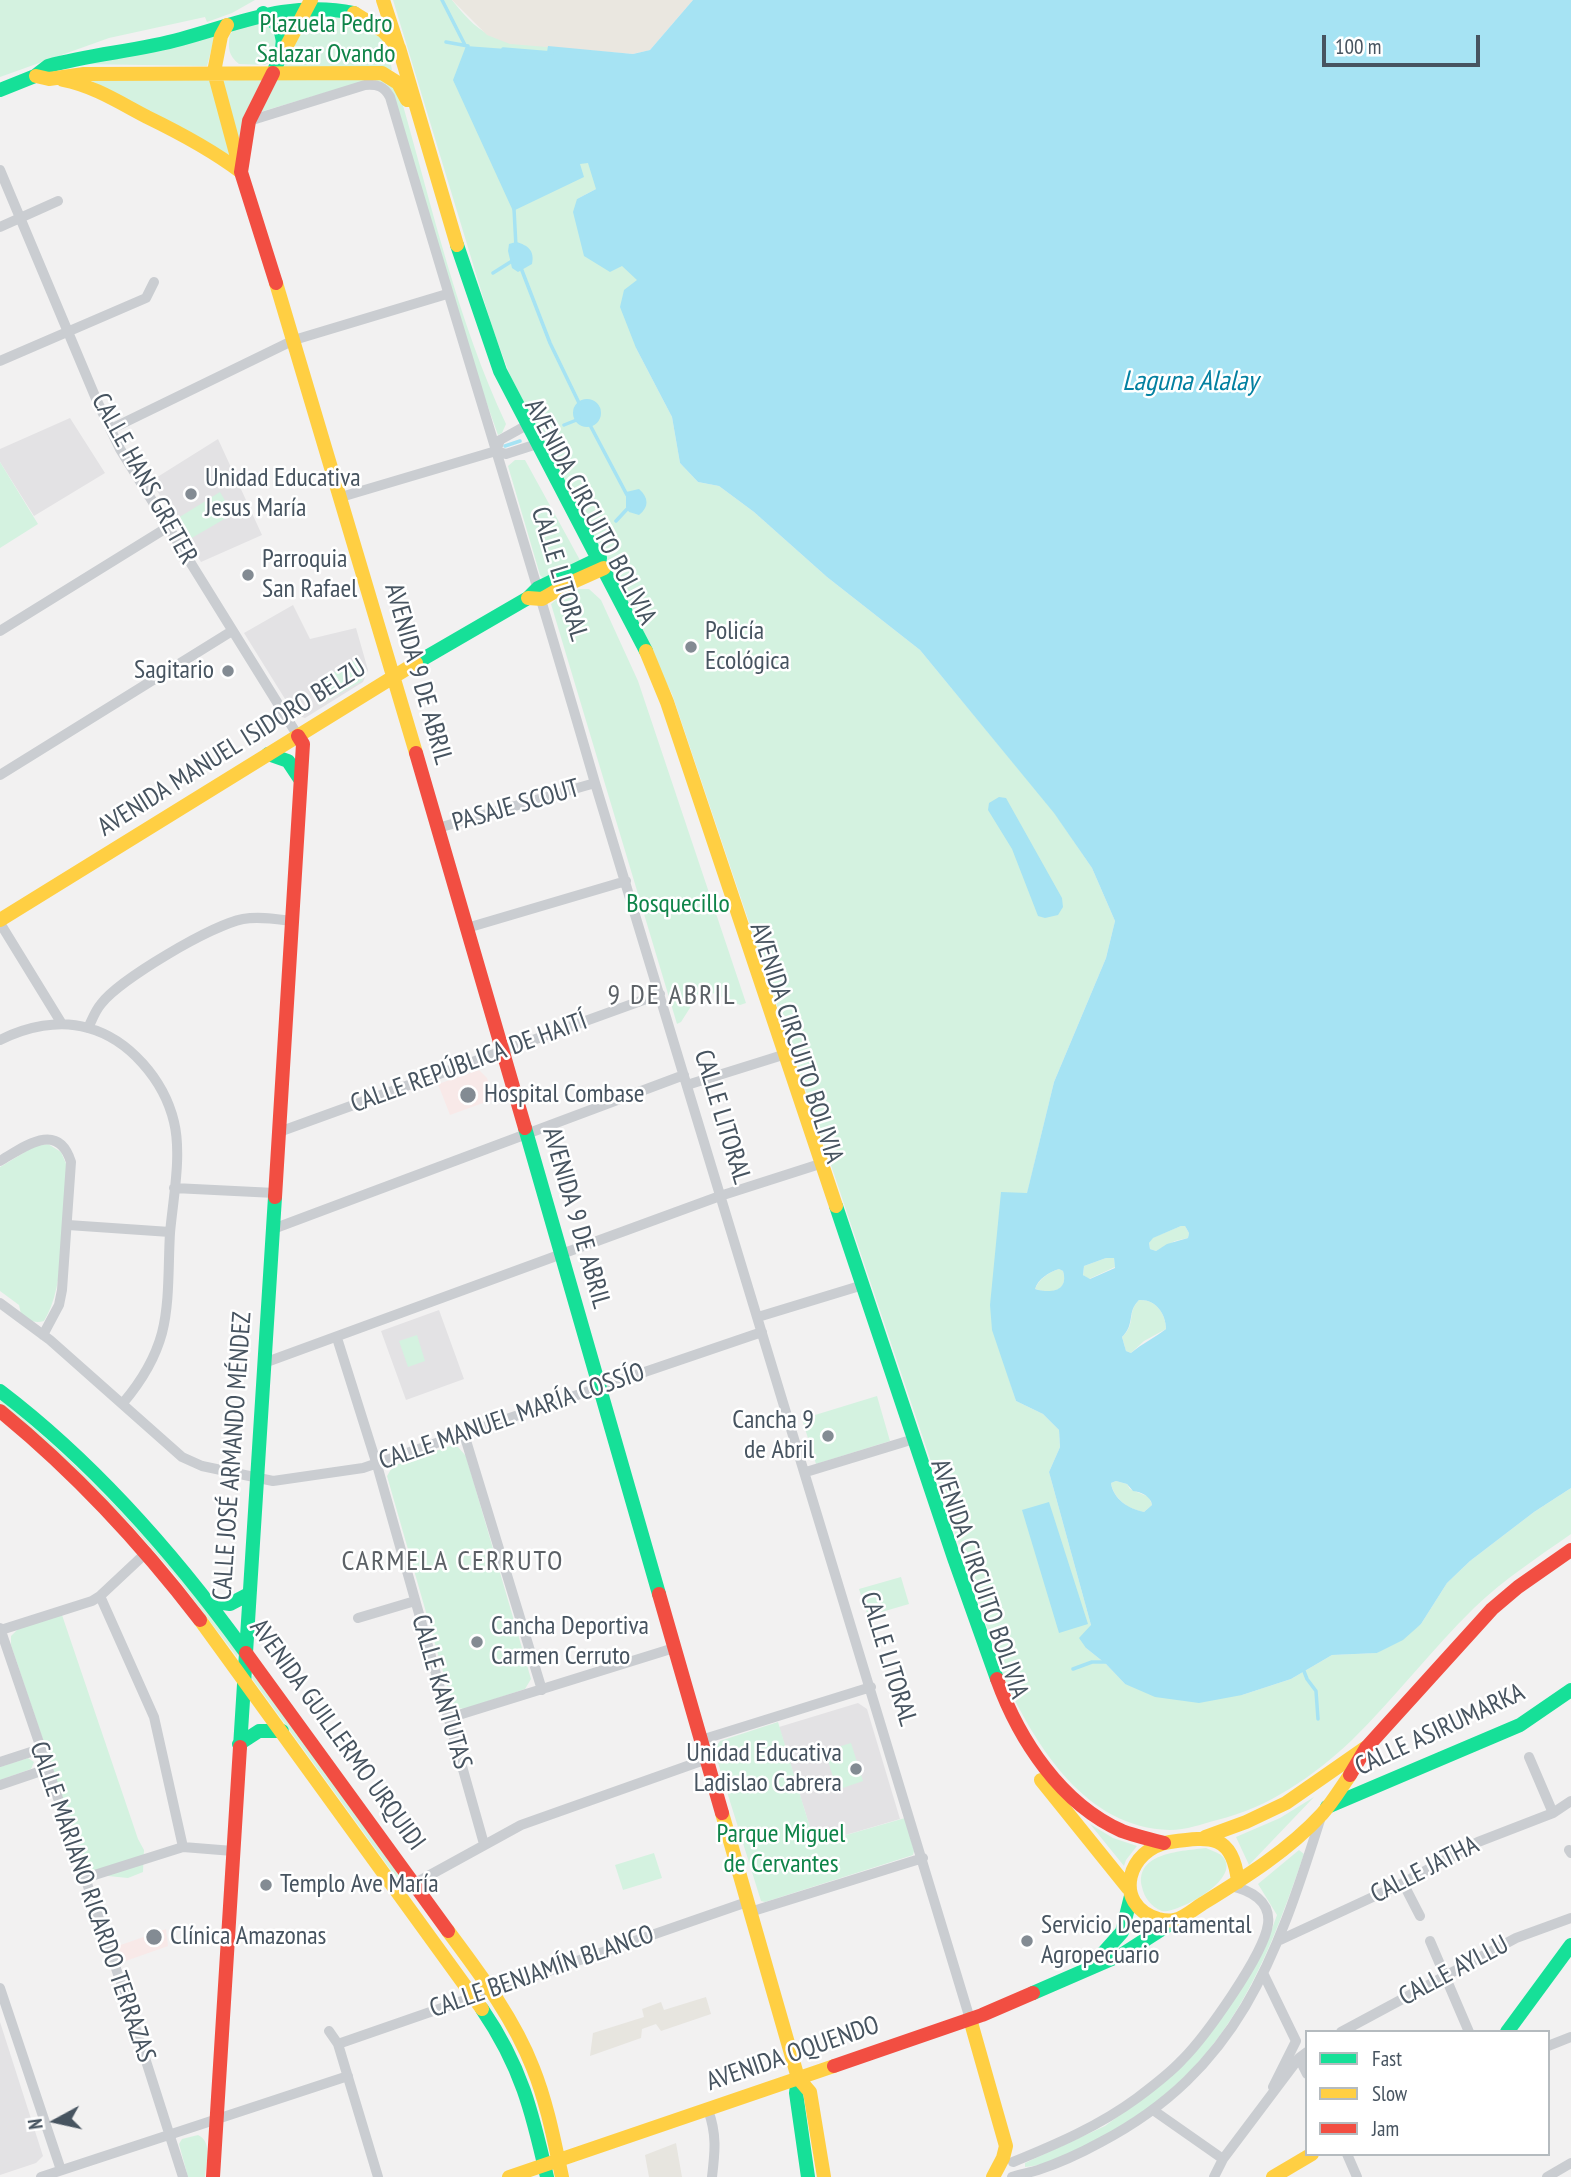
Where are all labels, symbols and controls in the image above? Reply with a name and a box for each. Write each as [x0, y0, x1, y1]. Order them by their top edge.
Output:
park label: Plazuela Pedro Salazar Ovando [257, 9, 395, 70]
scale bar [1326, 21, 1484, 65]
text: 100 m [1335, 33, 1381, 60]
water label: Laguna Alalay [1122, 365, 1258, 399]
street label: CALLE HANS GRETER [84, 388, 204, 570]
street label: AVENIDA CIRCUITO BOLIVIA [517, 394, 663, 630]
place label: Unidad Educativa Jesus María [205, 463, 361, 524]
marker: Unidad Educativa Jesus María [183, 486, 199, 502]
street label: CALLE LITORAL [524, 503, 594, 645]
place label: Parroquia San Rafael [262, 544, 357, 606]
marker: Parroquia San Rafael [240, 567, 256, 583]
street label: AVENIDA 9 DE ABRIL [377, 580, 459, 768]
place label: Policía Ecológica [705, 616, 790, 678]
marker: Policía Ecológica [683, 639, 699, 655]
street label: AVENIDA MANUEL ISIDORO BELZU [92, 653, 372, 843]
place label: Sagitario [134, 655, 214, 687]
marker: Sagitario [220, 663, 236, 679]
street label: PASAJE SCOUT [449, 773, 583, 839]
park label: Bosquecillo [626, 889, 730, 921]
street label: AVENIDA CIRCUITO BOLIVIA [742, 919, 850, 1167]
district label: 9 DE ABRIL [609, 979, 735, 1013]
street label: CALLE REPÚBLICA DE HAITÍ [347, 1006, 591, 1120]
street label: CALLE LITORAL [687, 1046, 757, 1188]
place label: Hospital Combase [484, 1079, 645, 1111]
marker: Hospital Combase [458, 1085, 478, 1105]
street label: AVENIDA 9 DE ABRIL [535, 1124, 617, 1312]
street label: CALLE JOSÉ ARMANDO MÉNDEZ [207, 1311, 259, 1601]
street label: CALLE MANUEL MARÍA COSSÍO [375, 1357, 649, 1477]
place label: Cancha 9 de Abril [732, 1405, 814, 1466]
marker: Cancha 9 de Abril [820, 1428, 836, 1444]
street label: AVENIDA CIRCUITO BOLIVIA [923, 1455, 1035, 1703]
district label: CARMELA CERRUTO [343, 1545, 563, 1579]
street label: CALLE LITORAL [853, 1588, 923, 1730]
street label: CALLE KANTUTAS [404, 1611, 478, 1773]
place label: Cancha Deportiva Carmen Cerruto [491, 1611, 649, 1672]
street label: AVENIDA GUILLERMO URQUIDI [243, 1613, 431, 1857]
marker: Cancha Deportiva Carmen Cerruto [469, 1634, 485, 1650]
street label: CALLE ASIRUMARKA [1350, 1677, 1530, 1783]
street label: CALLE MARIANO RICARDO TERRAZAS [22, 1738, 162, 2066]
place label: Unidad Educativa Ladislao Cabrera [686, 1738, 842, 1800]
marker: Unidad Educativa Ladislao Cabrera [848, 1761, 864, 1777]
park label: Parque Miguel de Cervantes [717, 1819, 845, 1881]
street label: CALLE JATHA [1366, 1830, 1484, 1910]
place label: Templo Ave María [280, 1869, 439, 1901]
marker: Templo Ave María [258, 1877, 274, 1893]
place label: Servicio Departamental Agropecuario [1041, 1910, 1251, 1972]
street label: CALLE BENJAMÍN BLANCO [426, 1919, 658, 2025]
place label: Clínica Amazonas [170, 1921, 326, 1953]
marker: Clínica Amazonas [144, 1927, 164, 1947]
street label: CALLE AYLLU [1394, 1929, 1514, 2013]
marker: Servicio Departamental Agropecuario [1019, 1933, 1035, 1949]
street label: AVENIDA OQUENDO [703, 2010, 883, 2098]
legend [1305, 2030, 1550, 2156]
text: Fast [1372, 2045, 1402, 2072]
text: Slow [1372, 2080, 1407, 2107]
north arrow [21, 2086, 91, 2156]
text: Jam [1372, 2115, 1399, 2142]
text: N [23, 2117, 48, 2131]

